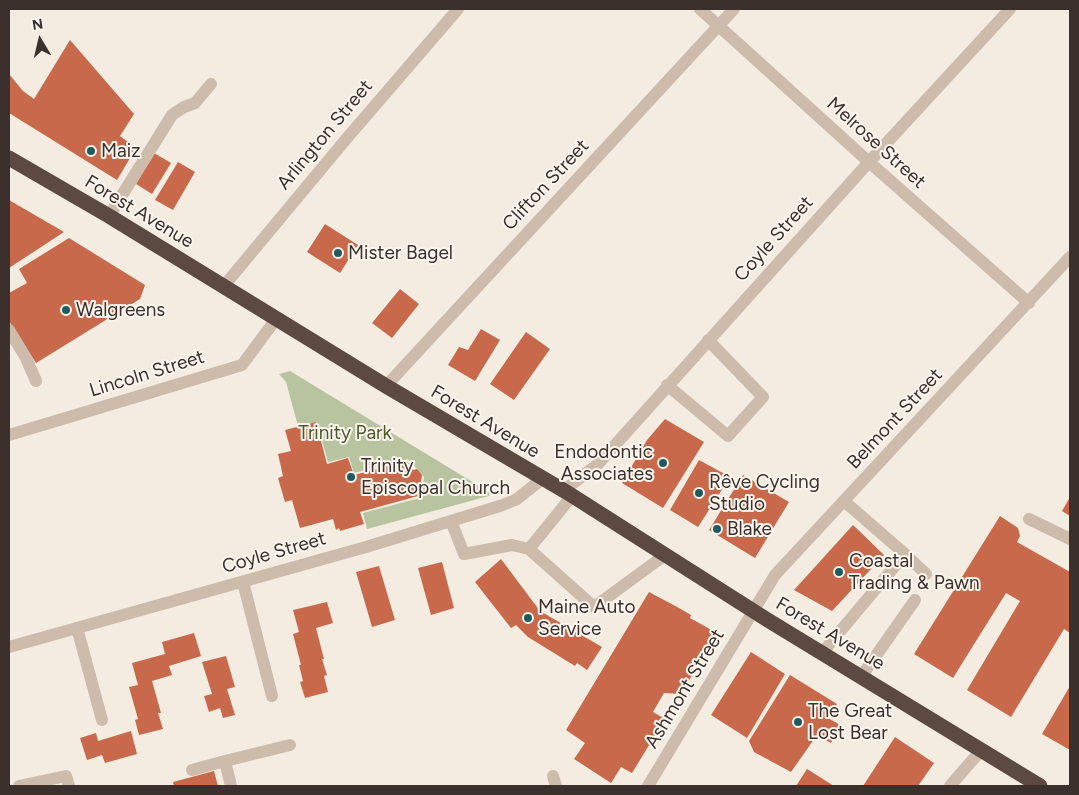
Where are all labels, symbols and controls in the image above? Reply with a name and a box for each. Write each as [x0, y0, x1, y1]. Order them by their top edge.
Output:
north arrow [15, 15, 65, 65]
text: N [31, 15, 44, 34]
street label: Arlington Street [272, 75, 378, 195]
street label: Melrose Street [822, 93, 930, 193]
street label: Clifton Street [498, 135, 594, 235]
place label: Maiz [101, 140, 141, 162]
marker: Maiz [85, 145, 97, 157]
street label: Forest Avenue [80, 171, 198, 253]
street label: Coyle Street [730, 192, 818, 286]
place label: Mister Bagel [348, 242, 453, 264]
marker: Mister Bagel [332, 247, 344, 259]
place label: Walgreens [76, 299, 165, 321]
marker: Walgreens [60, 304, 72, 316]
street label: Lincoln Street [87, 346, 207, 402]
street label: Belmont Street [843, 364, 947, 474]
street label: Forest Avenue [426, 381, 544, 463]
park label: Trinity Park [298, 422, 392, 444]
place label: Endodontic Associates [554, 441, 653, 485]
place label: Trinity Episcopal Church [361, 455, 510, 499]
marker: Endodontic Associates [657, 457, 669, 469]
marker: Trinity Episcopal Church [345, 471, 357, 483]
place label: Rêve Cycling Studio [709, 471, 820, 515]
marker: Rêve Cycling Studio [693, 487, 705, 499]
place label: Blake [727, 518, 772, 540]
marker: Blake [711, 523, 723, 535]
street label: Coyle Street [219, 527, 329, 579]
place label: Coastal Trading & Pawn [849, 550, 979, 594]
marker: Coastal Trading & Pawn [833, 566, 845, 578]
street label: Forest Avenue [771, 593, 889, 675]
place label: Maine Auto Service [538, 596, 635, 640]
marker: Maine Auto Service [522, 612, 534, 624]
street label: Ashmont Street [640, 625, 730, 753]
place label: The Great Lost Bear [808, 700, 892, 744]
marker: The Great Lost Bear [792, 716, 804, 728]

